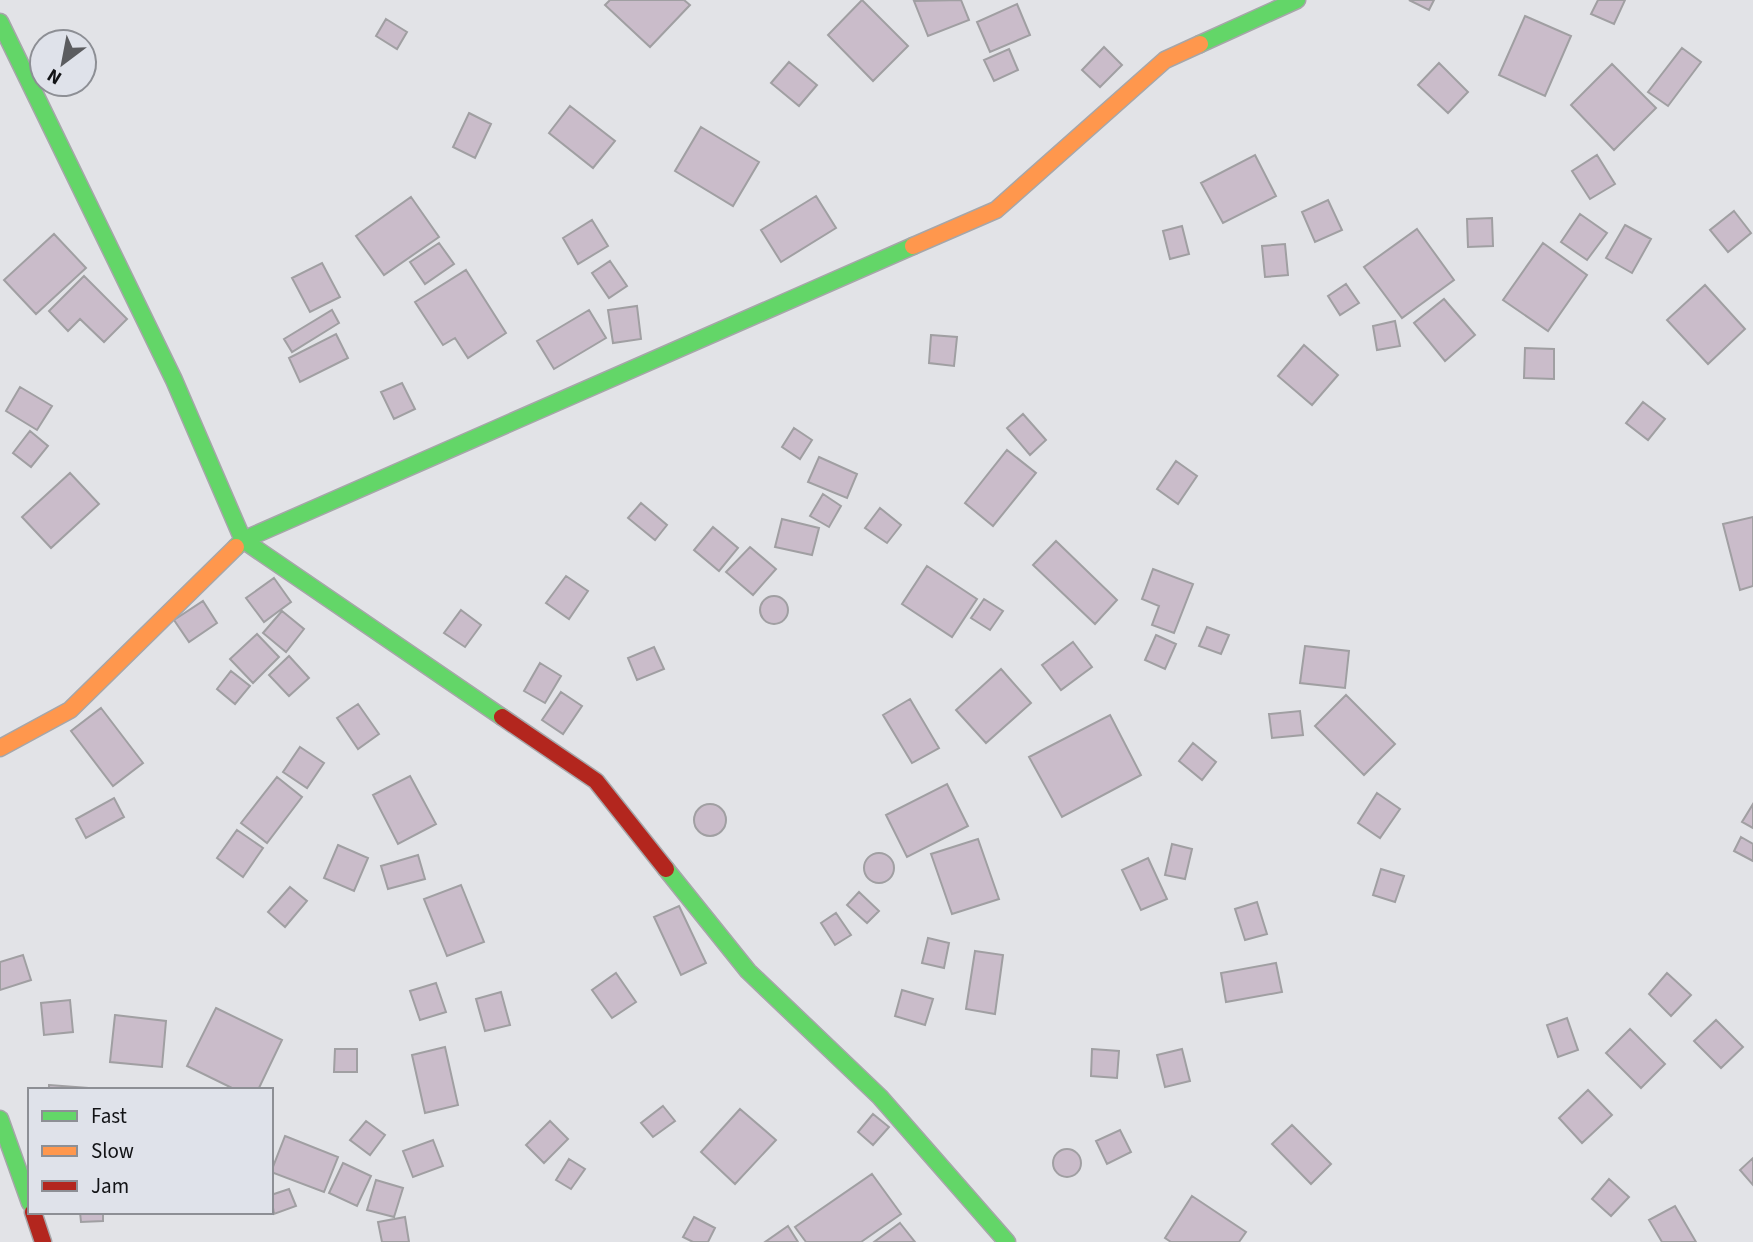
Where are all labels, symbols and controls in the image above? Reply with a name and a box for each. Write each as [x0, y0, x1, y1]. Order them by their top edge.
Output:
north arrow [28, 28, 98, 98]
text: N [42, 61, 67, 91]
legend [28, 1088, 273, 1214]
text: Fast [91, 1101, 127, 1131]
text: Slow [91, 1136, 134, 1166]
text: Jam [91, 1171, 129, 1201]

